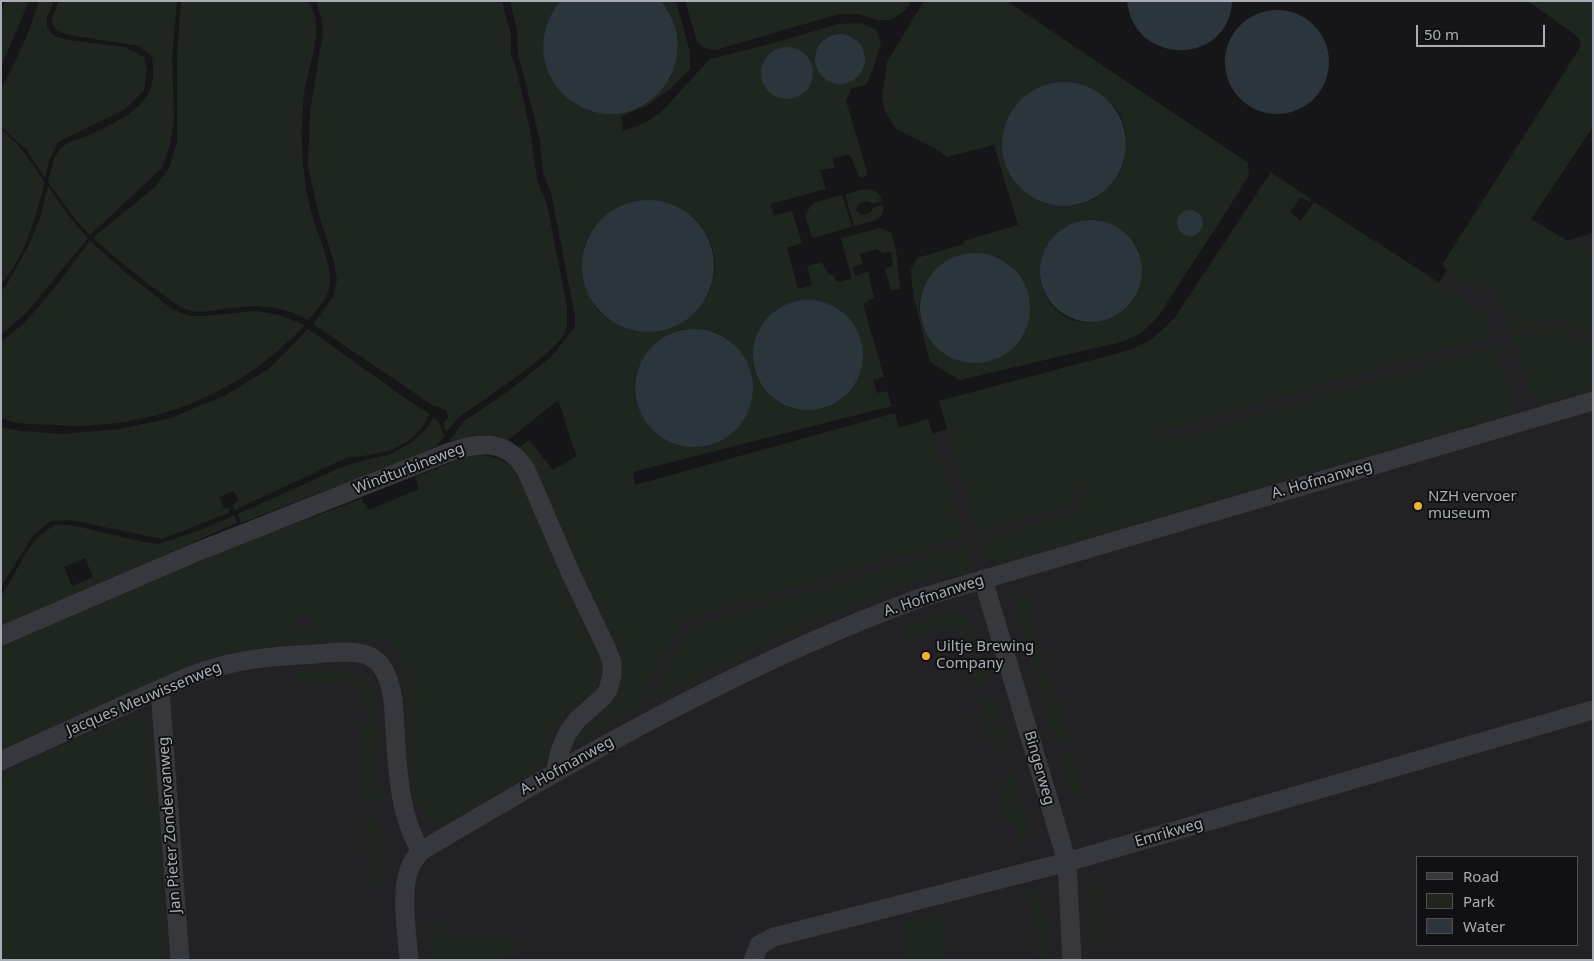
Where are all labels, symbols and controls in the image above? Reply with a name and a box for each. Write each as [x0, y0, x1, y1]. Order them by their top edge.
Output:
scale bar [1419, 15, 1548, 47]
text: 50 m [1424, 24, 1459, 44]
street label: Windturbineweg [351, 440, 467, 498]
street label: A. Hofmanweg [1270, 457, 1374, 503]
place label: NZH vervoer museum [1428, 488, 1517, 523]
marker: NZH vervoer museum [1412, 500, 1424, 512]
street label: A. Hofmanweg [882, 571, 986, 621]
place label: Uiltje Brewing Company [936, 638, 1034, 673]
marker: Uiltje Brewing Company [920, 650, 932, 662]
street label: Jacques Meuwissenweg [64, 658, 224, 740]
street label: Bingerweg [1020, 729, 1058, 807]
street label: A. Hofmanweg [517, 733, 617, 799]
street label: Jan Pieter Zondervanweg [155, 736, 185, 914]
street label: Emrikweg [1133, 815, 1205, 851]
legend [1416, 856, 1579, 946]
text: Road [1463, 866, 1499, 886]
text: Park [1463, 891, 1495, 911]
text: Water [1463, 916, 1505, 936]

